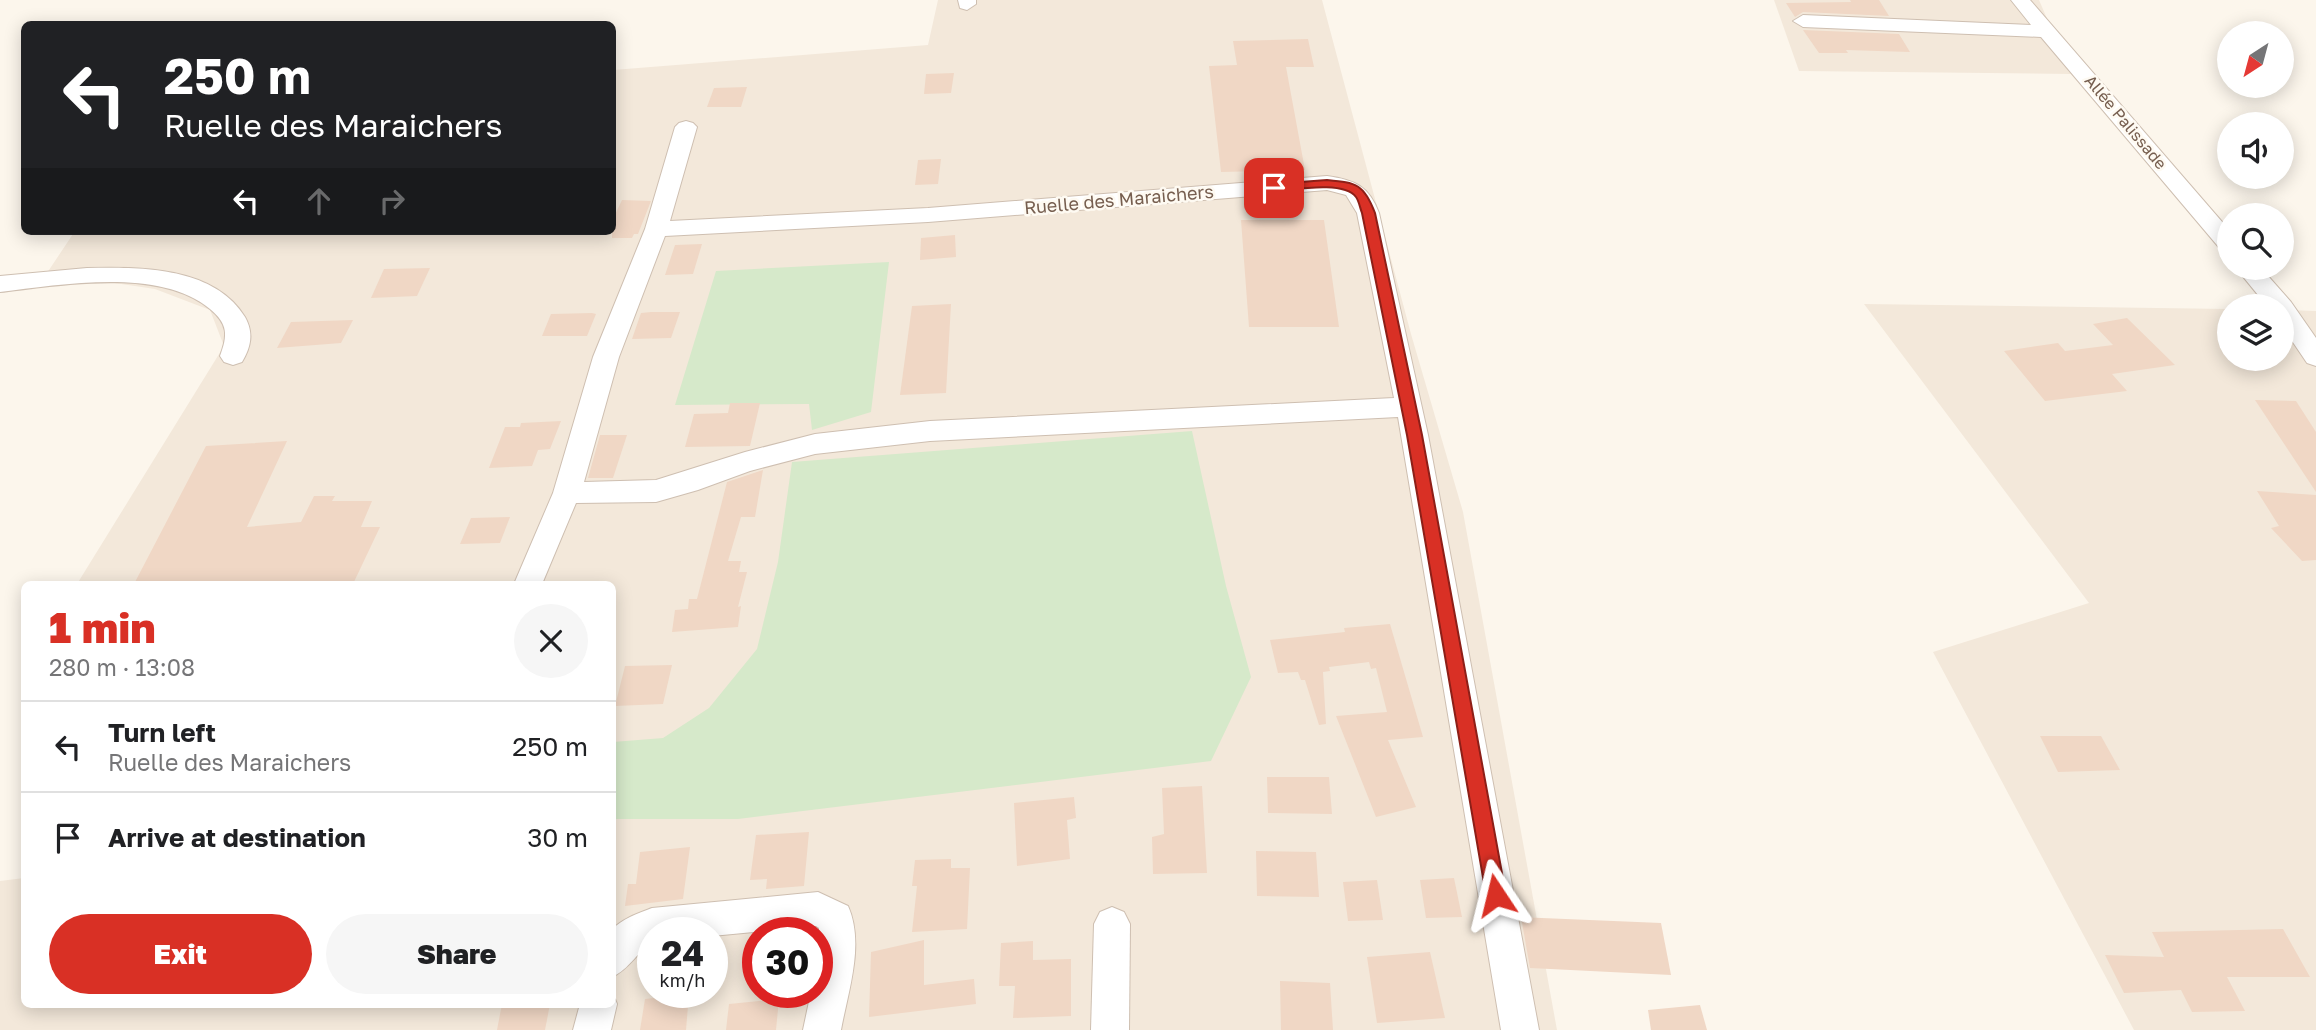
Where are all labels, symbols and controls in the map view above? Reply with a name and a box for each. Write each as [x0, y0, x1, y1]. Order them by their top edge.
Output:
north arrow [2217, 21, 2294, 98]
map controls [2217, 21, 2294, 371]
text: 250 m [164, 46, 311, 105]
icon: left [49, 49, 140, 140]
street label: Allée Palissade [2081, 71, 2171, 173]
text: Ruelle des Maraichers [164, 106, 503, 144]
button: sound [2217, 112, 2294, 189]
pin [1244, 158, 1304, 218]
icon: arrive [1255, 169, 1293, 207]
street label: Ruelle des Maraichers [1023, 180, 1215, 218]
icon: left [227, 182, 265, 220]
icon: ahead [300, 182, 338, 220]
icon: right [373, 182, 411, 220]
button: search [2217, 203, 2294, 280]
button: layers [2217, 294, 2294, 371]
text: 1 min [49, 602, 156, 652]
button: close [514, 604, 588, 678]
text: 280 m · 13:08 [49, 653, 195, 681]
text: Turn left [108, 717, 216, 748]
icon: left [49, 728, 87, 766]
text: 250 m [512, 731, 588, 762]
text: Ruelle des Maraichers [108, 748, 351, 776]
icon: arrive [49, 819, 87, 857]
text: Arrive at destination [108, 822, 366, 853]
text: 30 m [527, 822, 588, 853]
position arrow [1459, 858, 1533, 932]
button: Exit [49, 914, 312, 994]
button: Share [326, 914, 588, 994]
speed limit sign: 30 [742, 917, 833, 1008]
text: 24 [661, 932, 704, 974]
text: km/h [660, 969, 705, 991]

